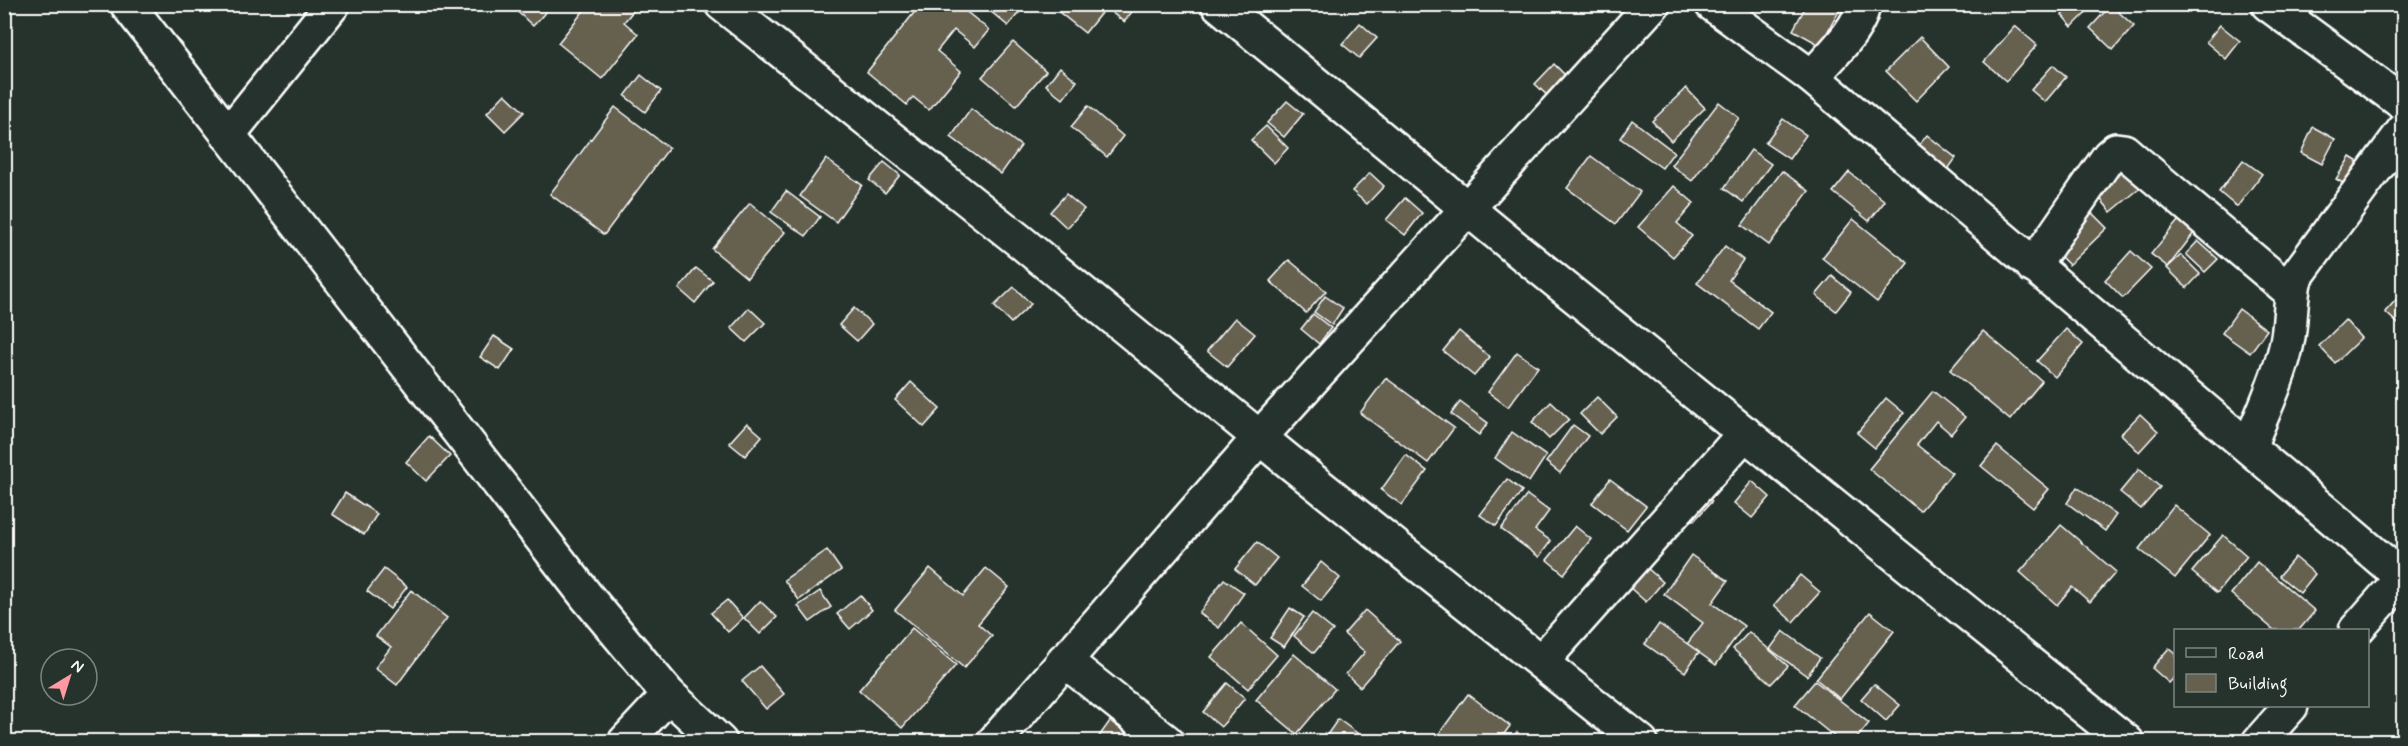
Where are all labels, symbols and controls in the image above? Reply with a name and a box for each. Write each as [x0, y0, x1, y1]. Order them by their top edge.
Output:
legend [2174, 629, 2369, 707]
text: Road [2228, 642, 2264, 666]
north arrow [39, 647, 99, 707]
text: N [67, 655, 88, 678]
text: Building [2228, 672, 2288, 698]

